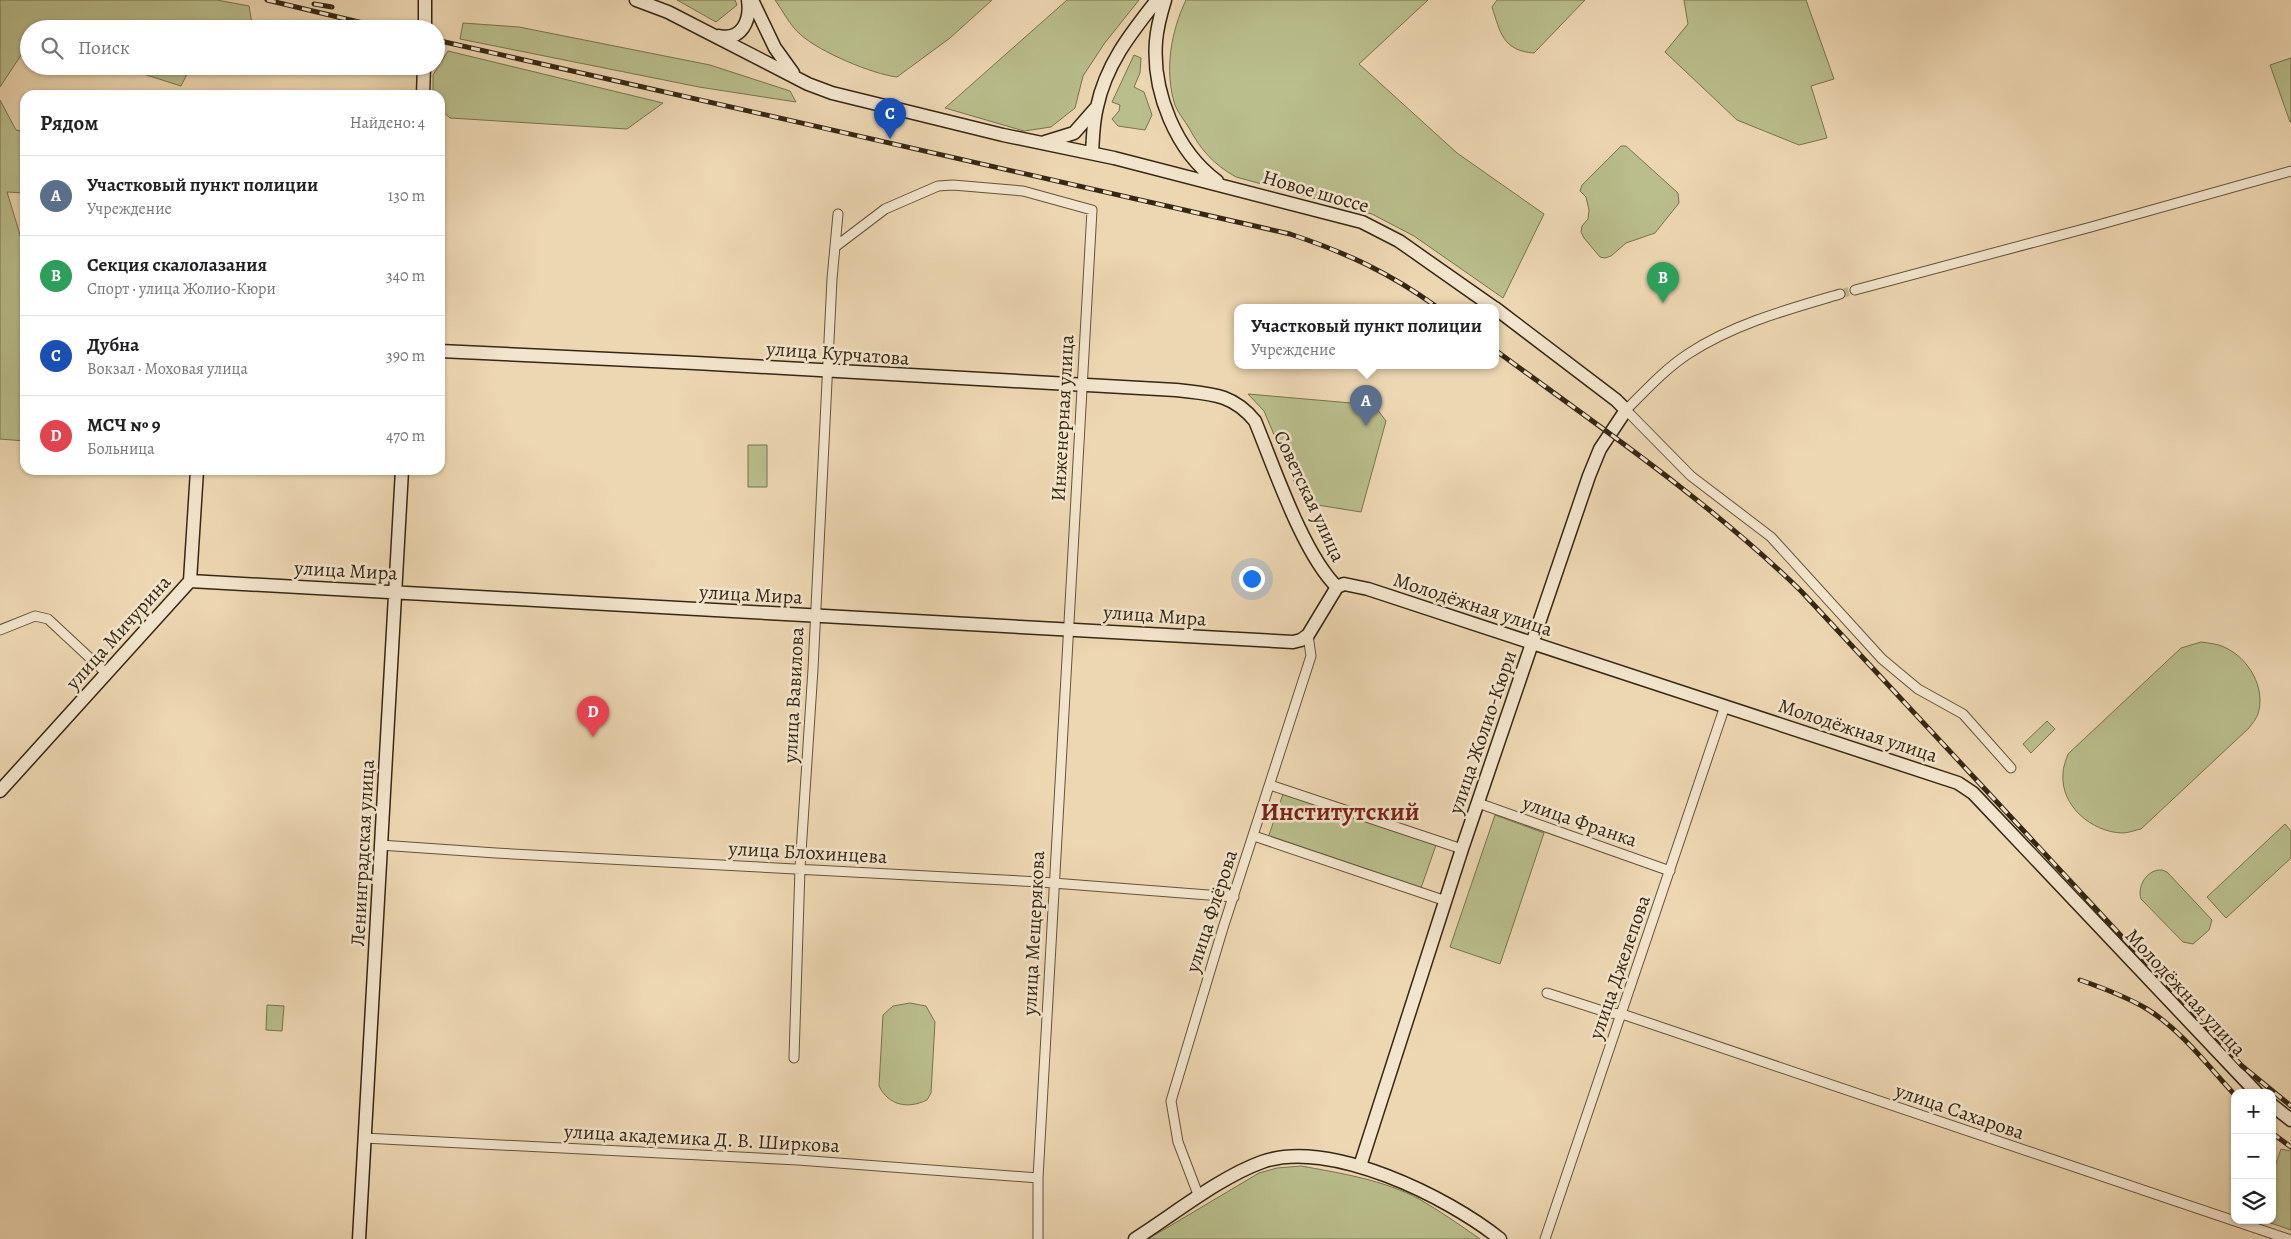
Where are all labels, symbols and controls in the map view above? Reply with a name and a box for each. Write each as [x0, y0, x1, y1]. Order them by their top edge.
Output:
search box [20, 20, 445, 75]
icon: search [38, 34, 66, 62]
text: Поиск [78, 35, 130, 61]
pin: C [874, 98, 906, 139]
text: Рядом [40, 109, 98, 137]
text: Найдено: 4 [350, 112, 425, 134]
street label: Новое шоссе [1259, 163, 1372, 220]
text: Участковый пункт полиции [87, 172, 318, 198]
text: A [51, 185, 61, 207]
text: 130 m [388, 185, 425, 207]
text: Учреждение [87, 198, 172, 220]
text: Секция скалолазания [87, 252, 267, 278]
pin: B [1647, 262, 1679, 303]
text: B [51, 265, 61, 287]
text: 340 m [386, 265, 425, 287]
text: Спорт · улица Жолио-Кюри [87, 278, 276, 300]
popup [1234, 304, 1499, 369]
text: Участковый пункт полиции [1251, 313, 1482, 339]
text: Дубна [87, 332, 139, 358]
street label: Инженерная улица [1045, 333, 1080, 502]
street label: улица Курчатова [765, 335, 911, 372]
text: Учреждение [1251, 339, 1336, 361]
text: C [51, 345, 61, 367]
text: 390 m [386, 345, 425, 367]
text: Вокзал · Моховая улица [87, 358, 248, 380]
pin: A [1350, 385, 1382, 426]
text: МСЧ № 9 [87, 412, 161, 438]
text: D [50, 425, 62, 447]
text: 470 m [386, 425, 425, 447]
street label: Советская улица [1267, 426, 1352, 567]
text: Больница [87, 438, 155, 460]
street label: улица Мира [293, 554, 399, 587]
your location [1239, 566, 1265, 592]
street label: Молодёжная улица [1390, 566, 1557, 643]
street label: улица Мичурина [59, 569, 178, 696]
street label: улица Мира [698, 578, 804, 611]
street label: улица Мира [1102, 598, 1208, 633]
street label: улица Вавилова [776, 626, 811, 765]
street label: улица Жолио-Кюри [1442, 647, 1523, 818]
street label: Молодёжная улица [1775, 692, 1942, 769]
pin: D [577, 696, 609, 737]
street label: Ленинградская улица [344, 758, 381, 947]
street label: улица Франка [1518, 789, 1642, 854]
district label: Институтский [1260, 795, 1420, 829]
street label: улица Блохинцева [727, 835, 889, 870]
street label: улица Флёрова [1179, 846, 1244, 977]
street label: улица Мещерякова [1016, 849, 1051, 1017]
street label: улица Джелепова [1582, 891, 1657, 1044]
street label: Молодёжная улица [2119, 922, 2253, 1063]
street label: улица Сахарова [1891, 1076, 2029, 1146]
map controls [2231, 1089, 2276, 1224]
button: + [2231, 1089, 2276, 1134]
street label: улица академика Д. В. Ширкова [562, 1118, 841, 1159]
button: − [2231, 1134, 2276, 1179]
button: layers [2231, 1179, 2276, 1224]

